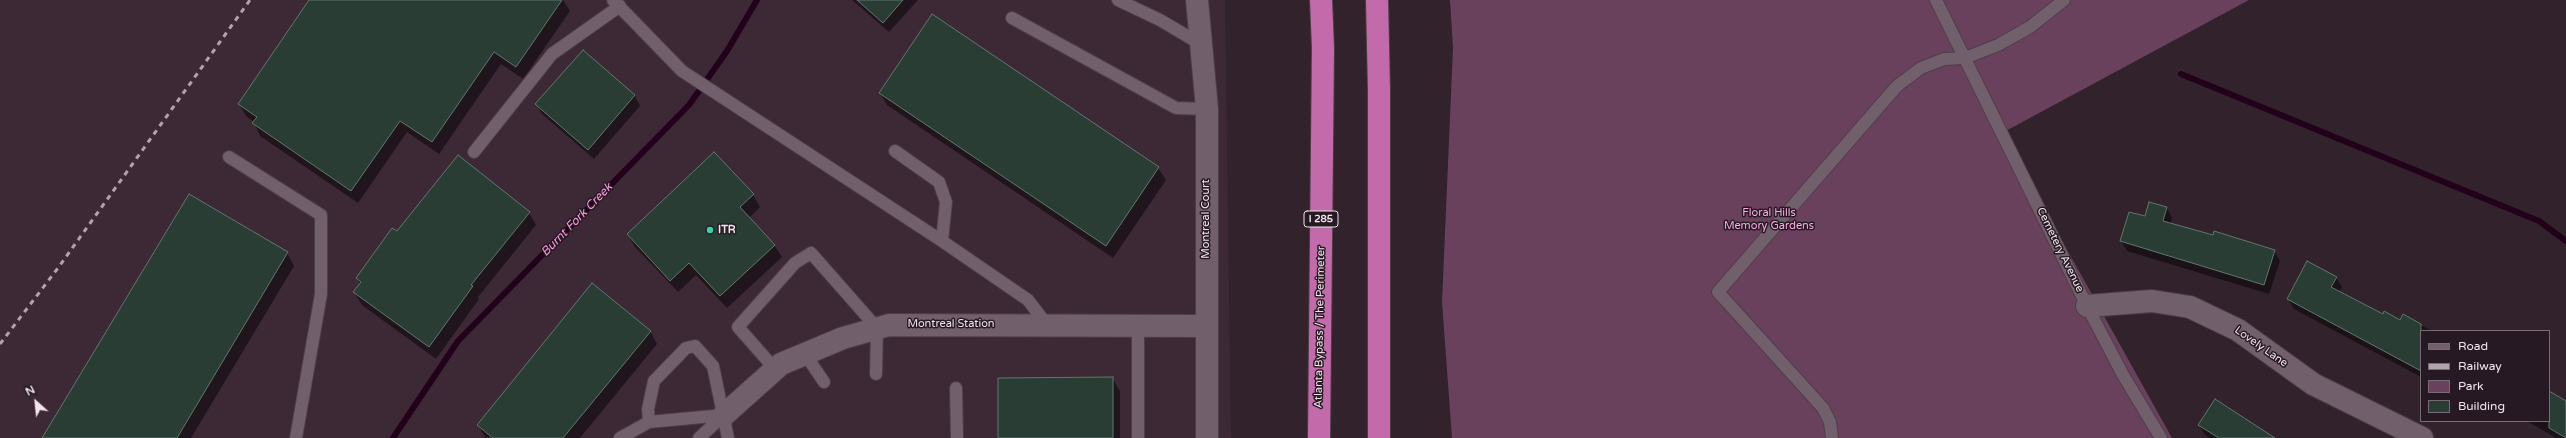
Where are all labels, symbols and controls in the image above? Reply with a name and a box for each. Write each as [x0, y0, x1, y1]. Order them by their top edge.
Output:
street label: Montreal Court [1199, 179, 1213, 259]
water label: Burnt Fork Creek [538, 180, 616, 260]
street label: Cemetery Avenue [2034, 205, 2086, 295]
park label: Floral Hills Memory Gardens [1724, 206, 1814, 232]
road number: I 285 [1304, 211, 1338, 227]
place label: ITR [718, 223, 736, 237]
marker: ITR [705, 225, 715, 235]
street label: Atlanta Bypass / The Perimeter [1312, 246, 1328, 408]
street label: Montreal Station [907, 317, 995, 331]
street label: Lovely Lane [2232, 324, 2290, 370]
legend [2420, 330, 2550, 422]
text: Road [2458, 339, 2488, 353]
text: Railway [2458, 359, 2502, 373]
text: Park [2458, 379, 2484, 393]
north arrow [16, 382, 56, 422]
text: N [23, 383, 37, 399]
text: Building [2458, 399, 2505, 413]

